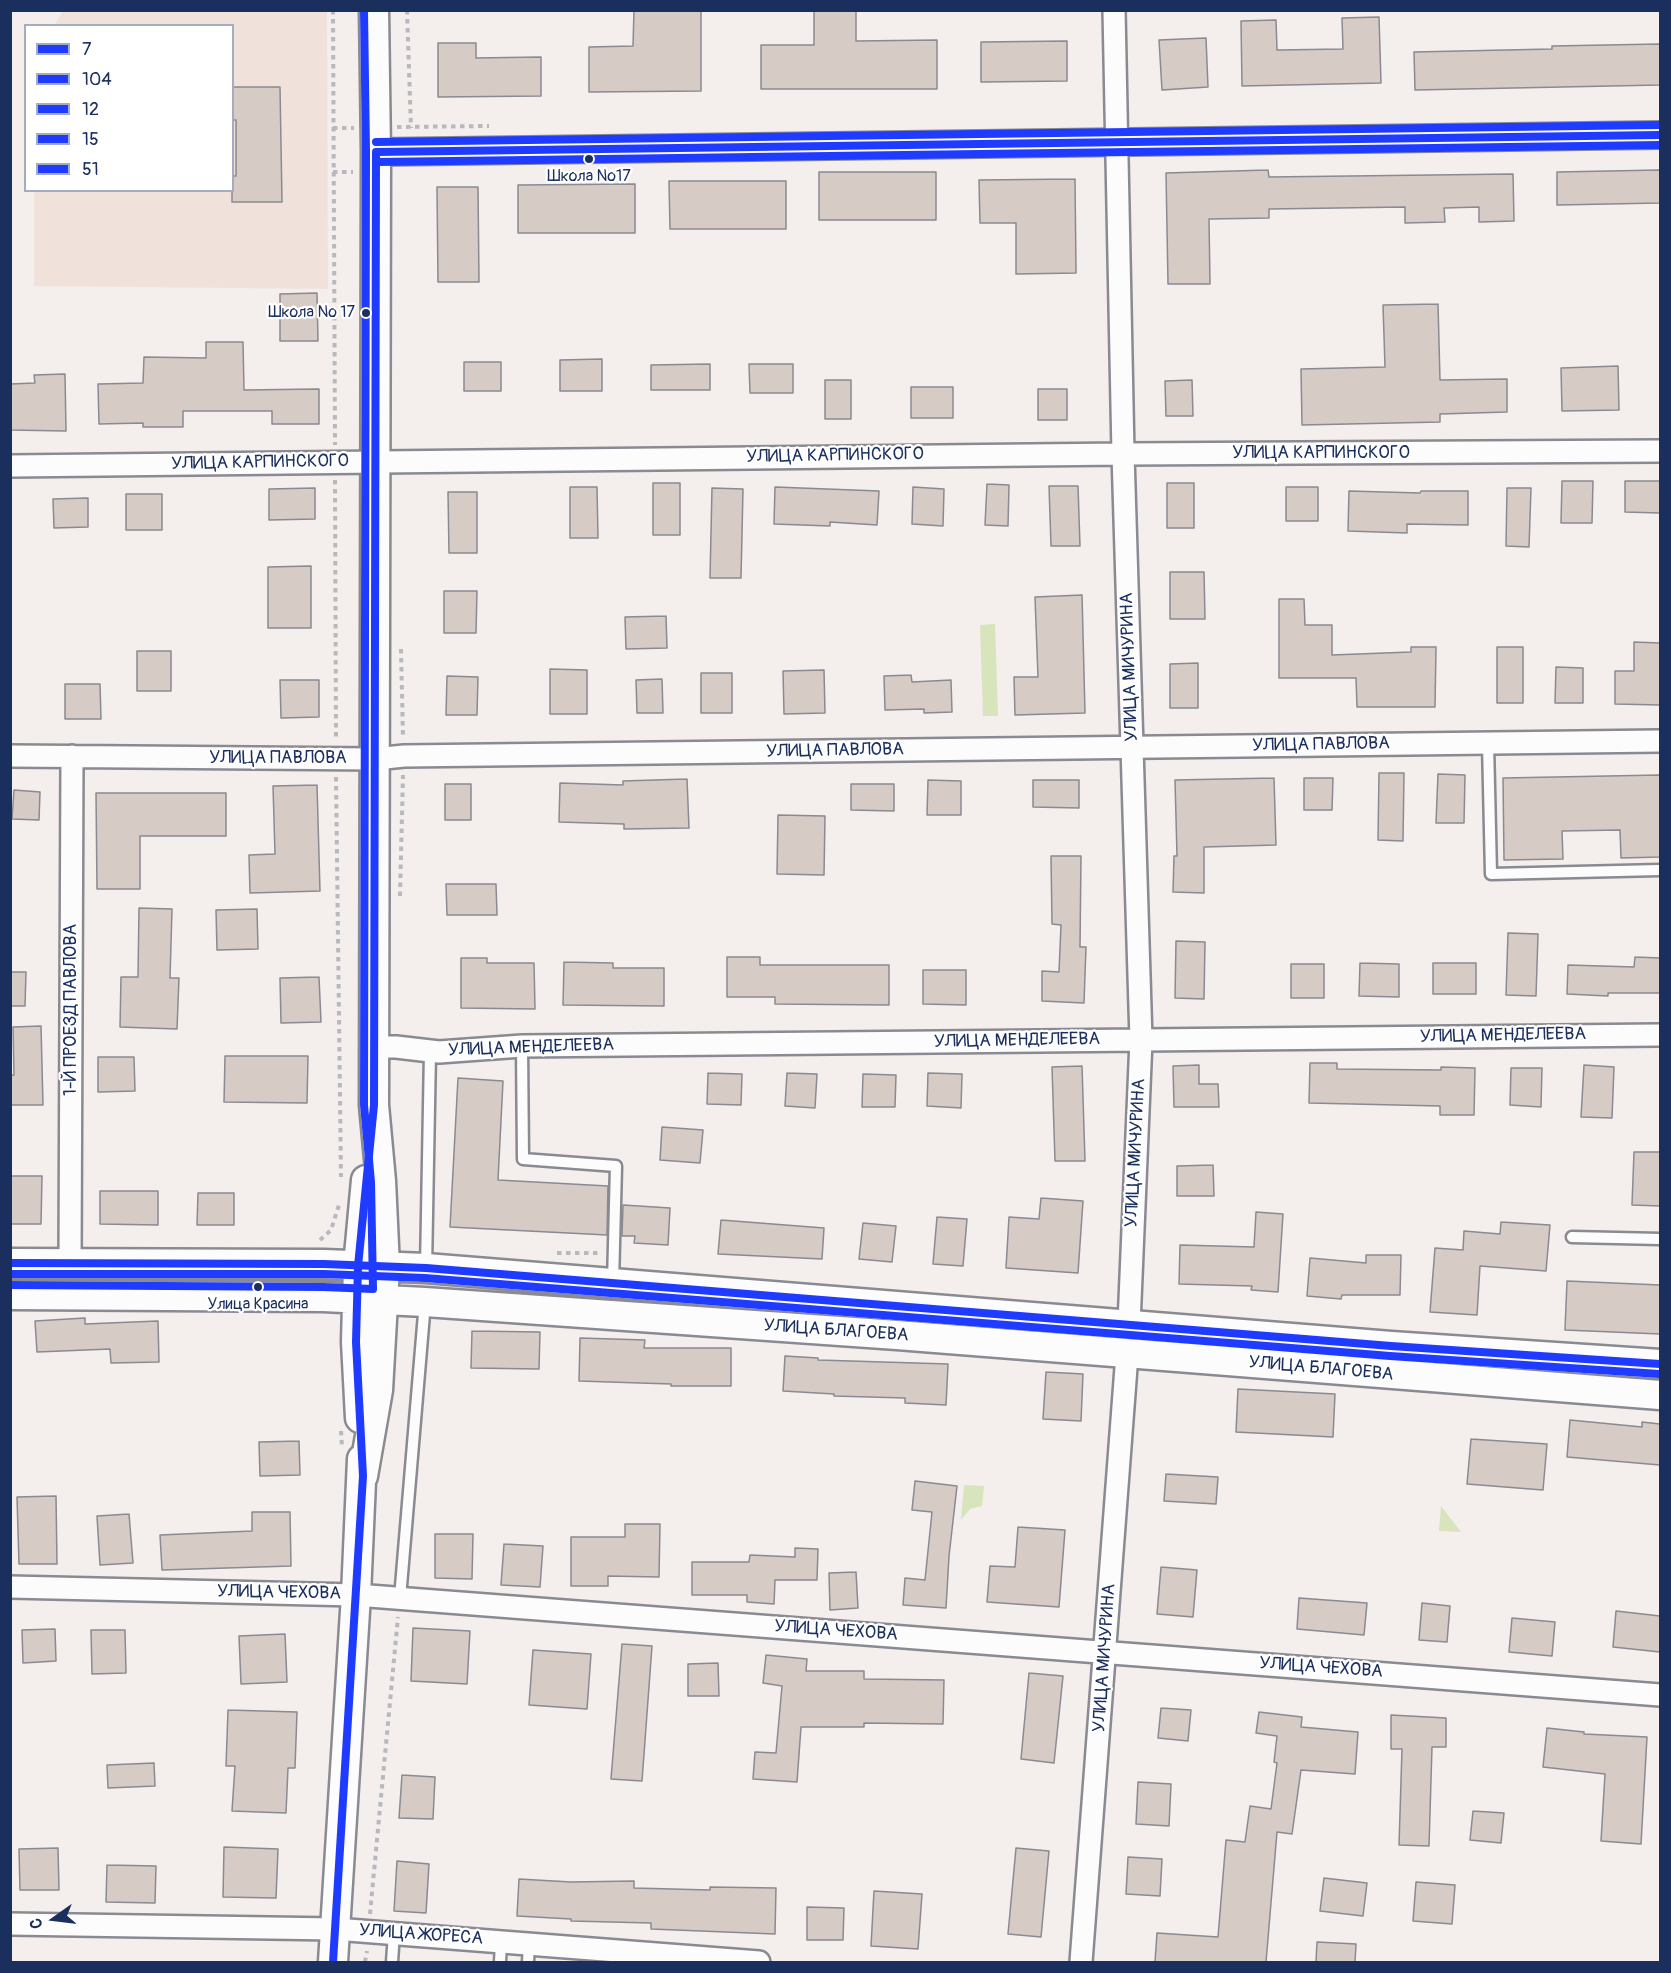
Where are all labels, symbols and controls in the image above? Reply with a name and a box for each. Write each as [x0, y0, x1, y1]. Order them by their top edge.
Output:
legend [24, 24, 234, 192]
text: 7 [82, 38, 92, 61]
text: 104 [82, 68, 112, 91]
text: 12 [82, 98, 99, 121]
text: 15 [82, 128, 99, 151]
marker: Школа №17 [583, 153, 595, 165]
text: 51 [82, 158, 99, 181]
place label: Школа №17 [547, 167, 631, 187]
place label: Школа № 17 [268, 303, 355, 323]
marker: Школа № 17 [360, 307, 372, 319]
street label: УЛИЦА КАРПИНСКОГО [1232, 442, 1410, 464]
street label: УЛИЦА КАРПИНСКОГО [746, 444, 924, 468]
street label: УЛИЦА КАРПИНСКОГО [171, 451, 349, 475]
street label: УЛИЦА МИЧУРИНА [1117, 592, 1143, 742]
street label: УЛИЦА ПАВЛОВА [1252, 733, 1390, 757]
street label: УЛИЦА ПАВЛОВА [766, 739, 904, 763]
street label: УЛИЦА ПАВЛОВА [209, 747, 347, 769]
street label: 1-Й ПРОЕЗД ПАВЛОВА [60, 924, 82, 1096]
street label: УЛИЦА МЕНДЕЛЕЕВА [1420, 1024, 1586, 1048]
street label: УЛИЦА МЕНДЕЛЕЕВА [934, 1029, 1100, 1053]
street label: УЛИЦА МЕНДЕЛЕЕВА [448, 1034, 614, 1062]
street label: УЛИЦА МИЧУРИНА [1121, 1078, 1151, 1228]
marker: Улица Красина [252, 1281, 264, 1293]
place label: Улица Красина [208, 1295, 308, 1315]
street label: УЛИЦА БЛАГОЕВА [763, 1315, 909, 1347]
street label: УЛИЦА БЛАГОЕВА [1248, 1352, 1394, 1386]
street label: УЛИЦА ЧЕХОВА [217, 1581, 341, 1605]
street label: УЛИЦА МИЧУРИНА [1089, 1583, 1121, 1733]
street label: УЛИЦА ЧЕХОВА [773, 1616, 899, 1646]
street label: УЛИЦА ЧЕХОВА [1258, 1653, 1384, 1683]
north arrow [24, 1889, 84, 1949]
text: С [26, 1916, 47, 1931]
street label: УЛИЦА ЖОРЕСА [358, 1920, 484, 1950]

